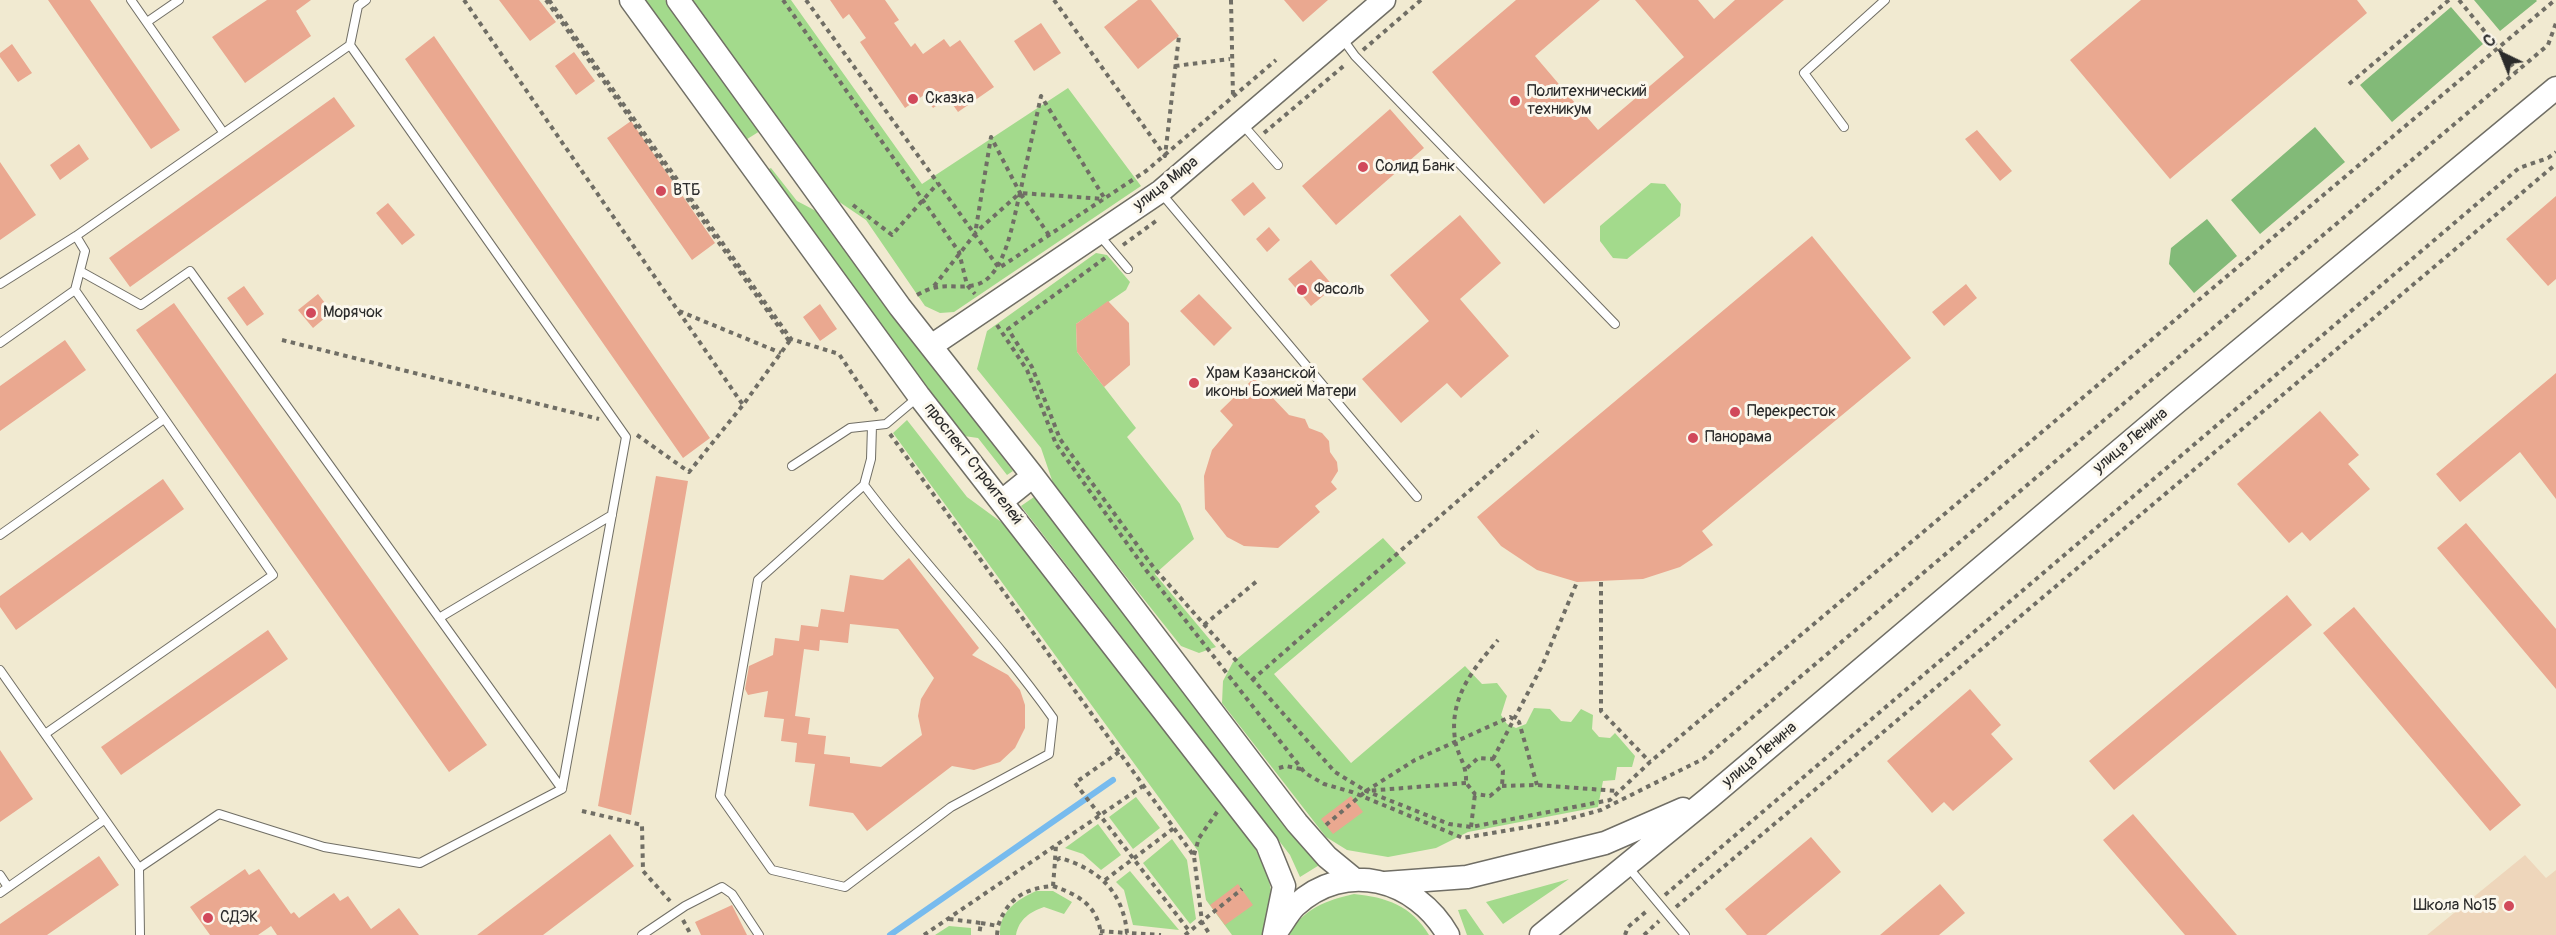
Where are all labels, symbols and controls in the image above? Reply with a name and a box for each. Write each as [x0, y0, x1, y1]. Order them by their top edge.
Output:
north arrow [2472, 24, 2532, 84]
text: С [2479, 30, 2500, 52]
place label: Политехнический техникум [1527, 82, 1647, 120]
place label: Сказка [925, 89, 974, 109]
marker: Сказка [906, 92, 920, 106]
marker: Политехнический техникум [1508, 94, 1522, 108]
street label: улица Мира [1130, 153, 1202, 215]
place label: Солид Банк [1375, 157, 1455, 177]
marker: Солид Банк [1356, 160, 1370, 174]
place label: ВТБ [673, 181, 701, 201]
marker: ВТБ [654, 184, 668, 198]
place label: Фасоль [1314, 280, 1365, 300]
marker: Фасоль [1295, 283, 1309, 297]
place label: Морячок [323, 303, 383, 323]
marker: Морячок [304, 306, 318, 320]
place label: Храм Казанской иконы Божией Матери [1206, 364, 1356, 402]
marker: Храм Казанской иконы Божией Матери [1187, 376, 1201, 390]
street label: проспект Строителей [919, 399, 1027, 529]
place label: Перекресток [1747, 402, 1836, 422]
street label: улица Ленина [2090, 404, 2172, 478]
marker: Перекресток [1728, 405, 1742, 419]
place label: Панорама [1705, 428, 1772, 448]
marker: Панорама [1686, 431, 1700, 445]
street label: улица Ленина [1719, 718, 1801, 792]
place label: Школа №15 [2413, 896, 2497, 916]
marker: Школа №15 [2502, 899, 2516, 913]
place label: СДЭК [220, 908, 258, 928]
marker: СДЭК [201, 911, 215, 925]

